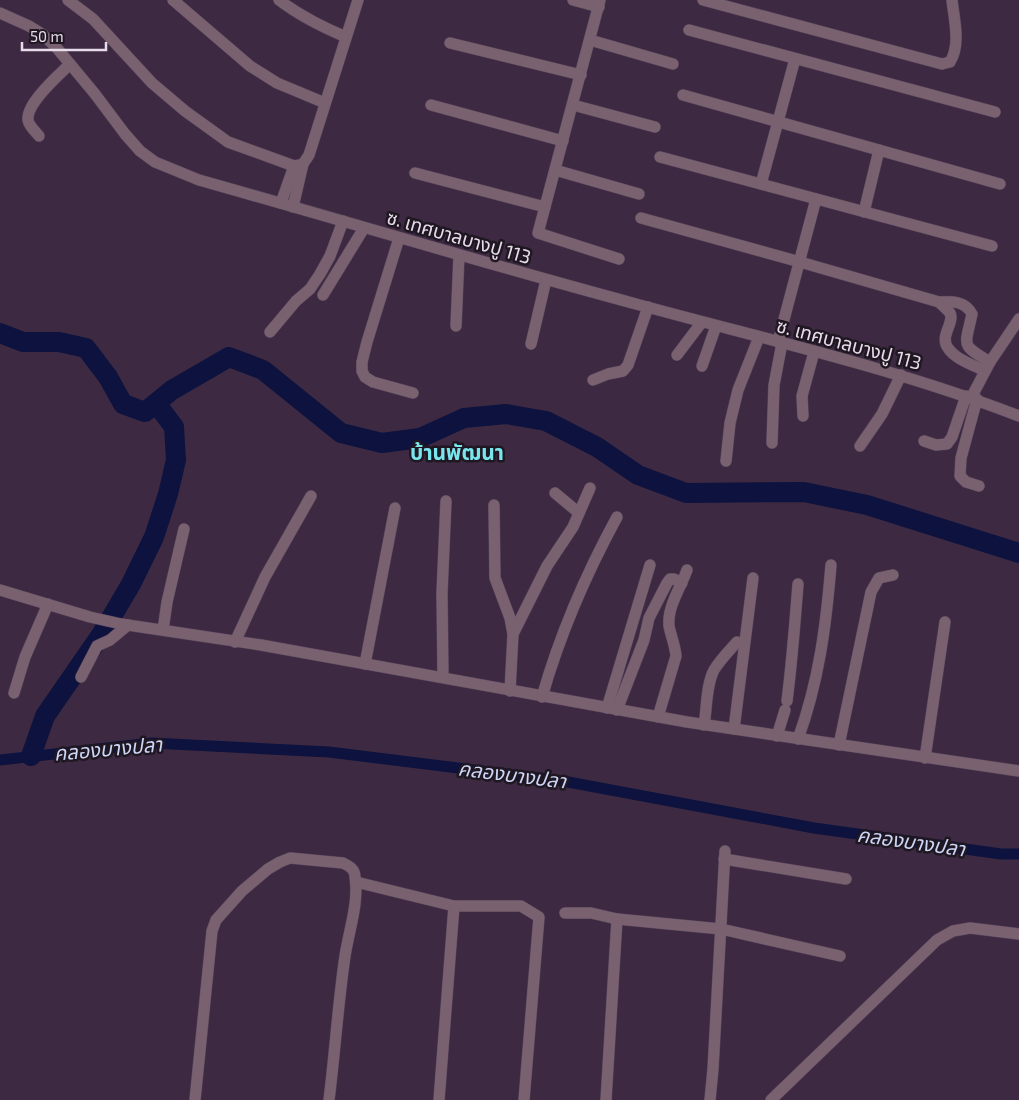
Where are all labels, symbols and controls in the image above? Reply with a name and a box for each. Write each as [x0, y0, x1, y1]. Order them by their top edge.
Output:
scale bar [22, 20, 106, 52]
text: 50 m [30, 27, 64, 45]
street label: ซ. เทศบาลบางปู 113 [384, 205, 534, 270]
street label: ซ. เทศบาลบางปู 113 [774, 313, 924, 376]
district label: บ้านพัฒนา [410, 439, 504, 464]
water label: คลองบางปลา [53, 731, 164, 765]
water label: คลองบางปลา [457, 755, 568, 793]
water label: คลองบางปลา [856, 822, 967, 861]

